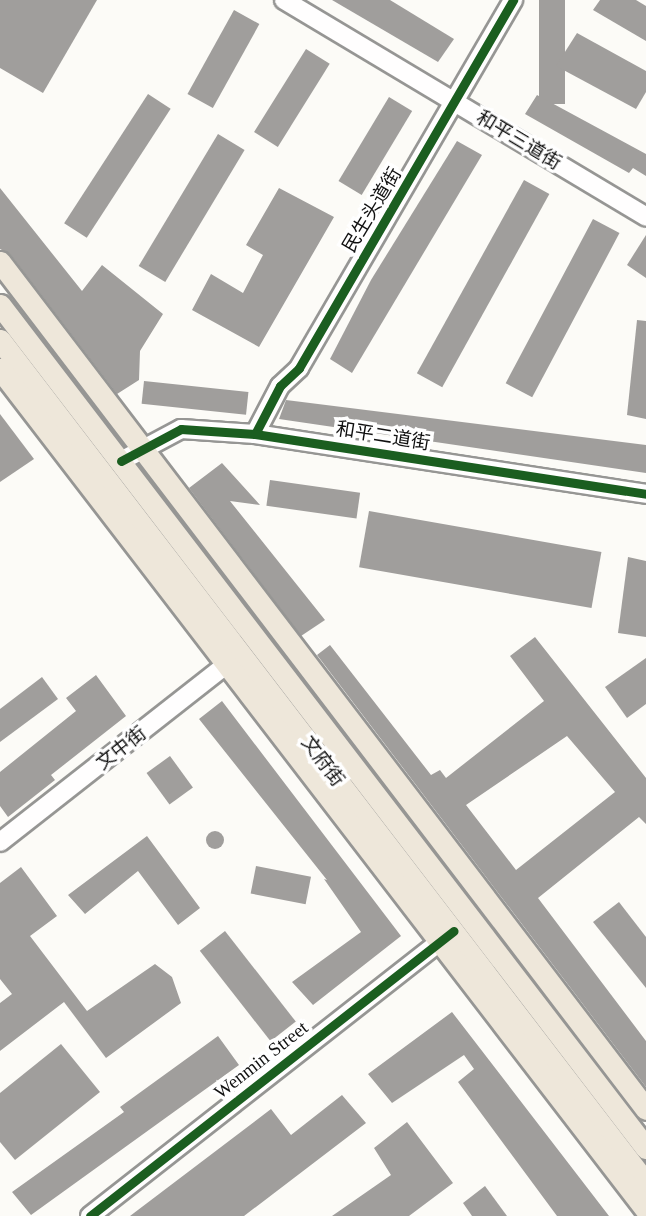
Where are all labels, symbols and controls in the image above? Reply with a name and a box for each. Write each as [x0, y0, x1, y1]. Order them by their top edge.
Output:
street label: 和平三道街 [472, 106, 566, 174]
street label: 民生头道街 [338, 163, 406, 257]
street label: 和平二道街 [334, 417, 432, 455]
street label: 文中街 [92, 721, 150, 775]
street label: 文府街 [297, 731, 349, 791]
street label: Wenmin Street [209, 1016, 313, 1104]

